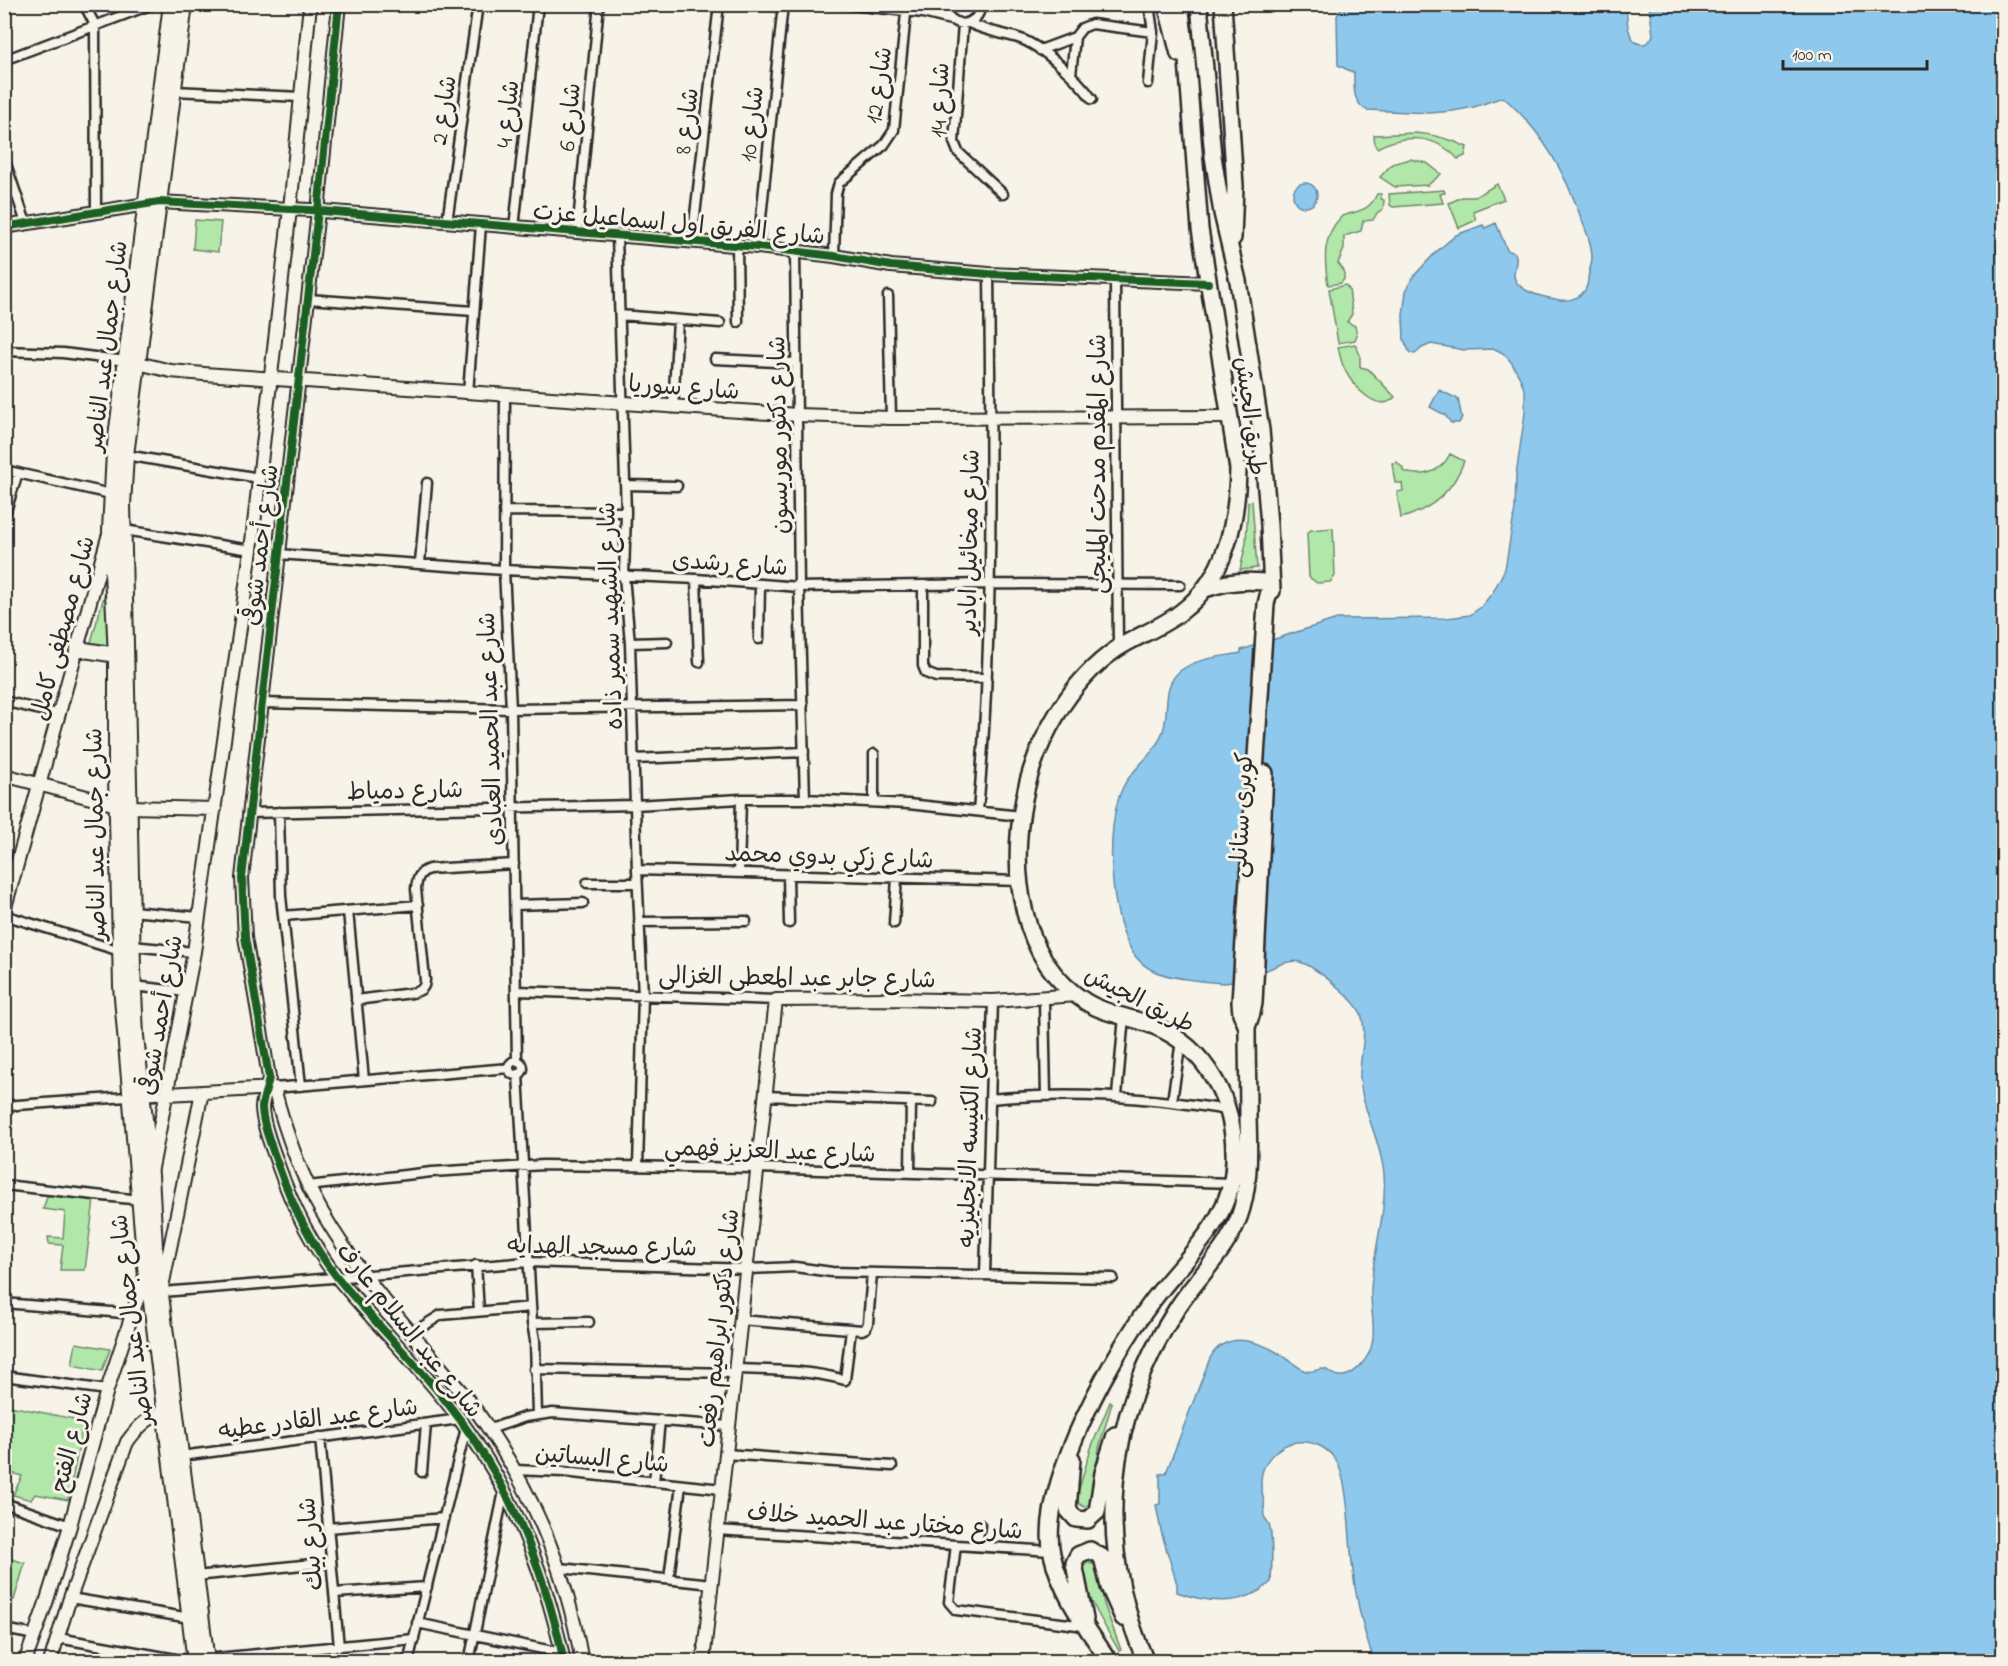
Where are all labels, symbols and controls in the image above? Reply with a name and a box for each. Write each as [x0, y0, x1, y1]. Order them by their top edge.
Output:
scale bar [1783, 33, 1927, 71]
text: 100 m [1792, 43, 1832, 69]
street label: شارع 12 [858, 45, 903, 126]
street label: شارع 14 [923, 62, 960, 138]
street label: شارع 2 [423, 73, 468, 147]
street label: شارع 4 [489, 79, 530, 150]
street label: شارع 6 [551, 82, 592, 153]
street label: شارع 10 [732, 85, 775, 164]
street label: شارع 8 [667, 86, 710, 157]
street label: شارع الفريق اول اسماعيل عزت [531, 195, 826, 256]
street label: شارع جمال عبد الناصر [78, 239, 139, 456]
street label: شارع المقدم مدحت المليجى [1082, 334, 1117, 594]
street label: شارع دكتور موريسون [761, 335, 800, 534]
street label: طريق الجيش [1224, 355, 1273, 478]
street label: شارع سوريا [627, 368, 741, 411]
street label: شارع ميخائيل ابادير [952, 449, 991, 637]
street label: شارع أحمد شوقى [235, 463, 290, 628]
street label: شارع الشهيد سمير ذاده [591, 501, 634, 731]
street label: شارع مصطفى كامل [23, 532, 106, 725]
street label: شارع رشدى [671, 544, 789, 587]
street label: شارع عبد الحميد العبادى [471, 611, 514, 846]
street label: شارع جمال عبد الناصر [78, 728, 117, 942]
street label: كوبرى ستانلى [1223, 751, 1264, 879]
street label: شارع دمياط [347, 774, 464, 811]
street label: شارع زكي بدوي محمد [724, 837, 934, 881]
street label: شارع أحمد شوقى [131, 932, 194, 1098]
street label: طريق الجيش [1078, 958, 1200, 1044]
street label: شارع جابر عبد المعطى الغزالى [658, 960, 936, 999]
street label: شارع الكنيسه الانجليزيه [950, 1026, 993, 1248]
street label: شارع عبد العزيز فهمي [664, 1131, 876, 1175]
street label: شارع دكتور ابراهيم رفعت [691, 1207, 750, 1449]
street label: شارع جمال عبد الناصر [103, 1212, 164, 1429]
street label: شارع مسجد الهدايه [507, 1229, 697, 1268]
street label: شارع عبد السلام عارف [326, 1236, 490, 1427]
street label: شارع الفتح [43, 1388, 104, 1497]
street label: شارع عبد القادر عطيه [216, 1391, 420, 1450]
street label: شارع البساتين [533, 1437, 670, 1484]
street label: شارع بيك [291, 1496, 334, 1592]
street label: شارع مختار عبد الحميد خلاف [746, 1496, 1024, 1551]

